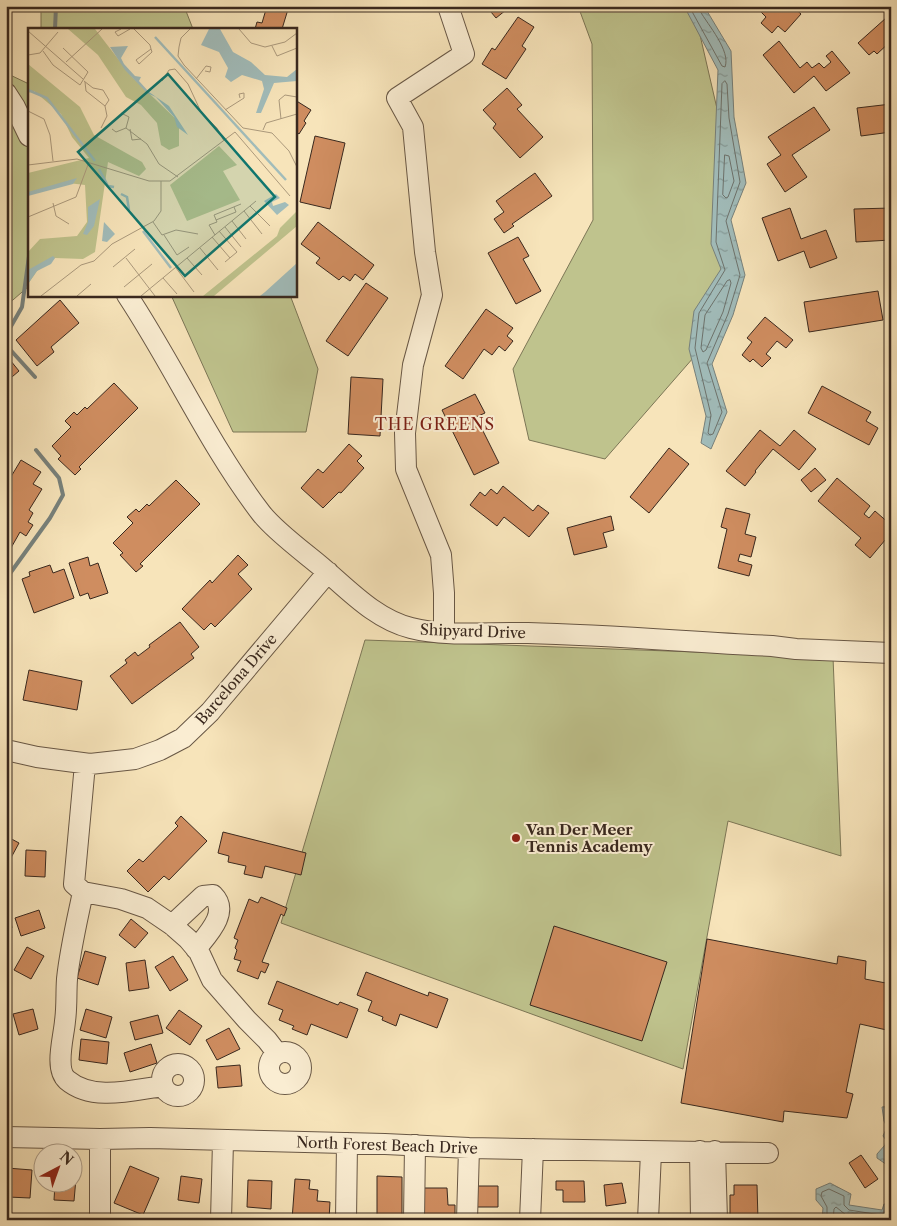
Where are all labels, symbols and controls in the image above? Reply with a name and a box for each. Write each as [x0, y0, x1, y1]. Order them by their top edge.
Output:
inset map [28, 28, 296, 296]
district label: THE GREENS [375, 414, 495, 434]
street label: Shipyard Drive [420, 620, 526, 642]
street label: Barcelona Drive [191, 630, 281, 728]
place label: Van Der Meer Tennis Academy [525, 820, 653, 856]
marker: Van Der Meer Tennis Academy [510, 832, 522, 844]
street label: North Forest Beach Drive [296, 1132, 478, 1158]
north arrow [32, 1144, 82, 1194]
text: N [56, 1147, 77, 1169]

